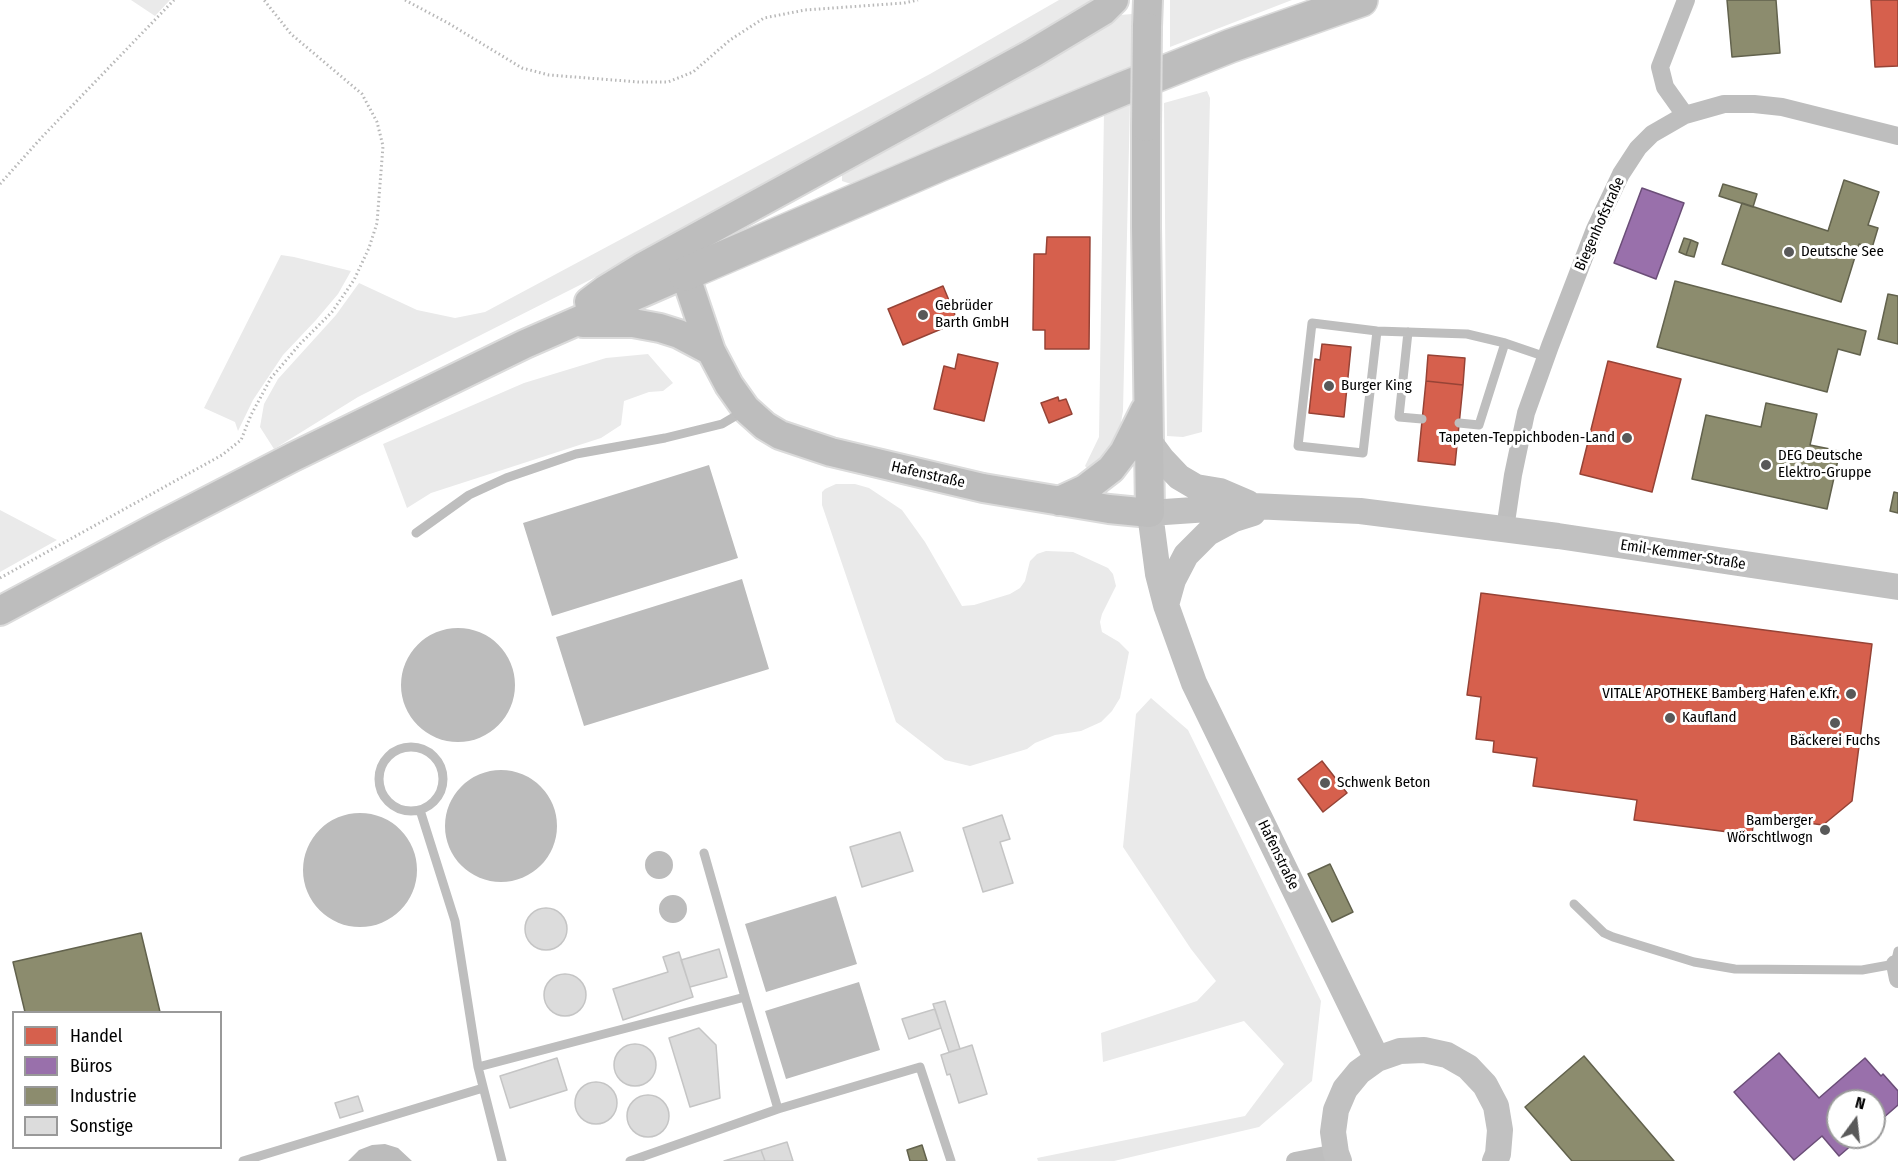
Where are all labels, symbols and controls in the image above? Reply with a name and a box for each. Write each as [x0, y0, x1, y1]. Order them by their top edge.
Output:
street label: Biegenhofstraße [1571, 174, 1629, 274]
place label: Deutsche See [1801, 243, 1884, 261]
marker: Deutsche See [1782, 245, 1796, 259]
place label: Gebrüder Barth GmbH [935, 297, 1009, 332]
marker: Gebrüder Barth GmbH [916, 308, 930, 322]
place label: Burger King [1341, 377, 1412, 395]
marker: Burger King [1322, 379, 1336, 393]
place label: Tapeten-Teppichboden-Land [1439, 429, 1615, 447]
marker: Tapeten-Teppichboden-Land [1620, 431, 1634, 445]
place label: DEG Deutsche Elektro-Gruppe [1778, 447, 1871, 482]
street label: Hafenstraße [889, 458, 967, 492]
marker: DEG Deutsche Elektro-Gruppe [1759, 458, 1773, 472]
street label: Emil-Kemmer-Straße [1619, 536, 1747, 574]
place label: VITALE APOTHEKE Bamberg Hafen e.Kfr. [1602, 685, 1839, 703]
marker: VITALE APOTHEKE Bamberg Hafen e.Kfr. [1844, 687, 1858, 701]
place label: Kaufland [1682, 709, 1736, 727]
marker: Kaufland [1663, 711, 1677, 725]
marker: Bäckerei Fuchs [1828, 716, 1842, 730]
place label: Bäckerei Fuchs [1790, 732, 1880, 750]
place label: Schwenk Beton [1337, 774, 1431, 792]
marker: Schwenk Beton [1318, 776, 1332, 790]
place label: Bamberger Wörschtlwogn [1727, 812, 1813, 847]
street label: Hafenstraße [1253, 817, 1303, 893]
marker: Bamberger Wörschtlwogn [1818, 823, 1832, 837]
legend [12, 1011, 222, 1149]
text: Handel [70, 1025, 123, 1047]
text: Büros [70, 1055, 112, 1077]
text: Industrie [70, 1085, 137, 1107]
north arrow [1826, 1089, 1886, 1149]
text: N [1853, 1093, 1867, 1113]
text: Sonstige [70, 1115, 133, 1137]

